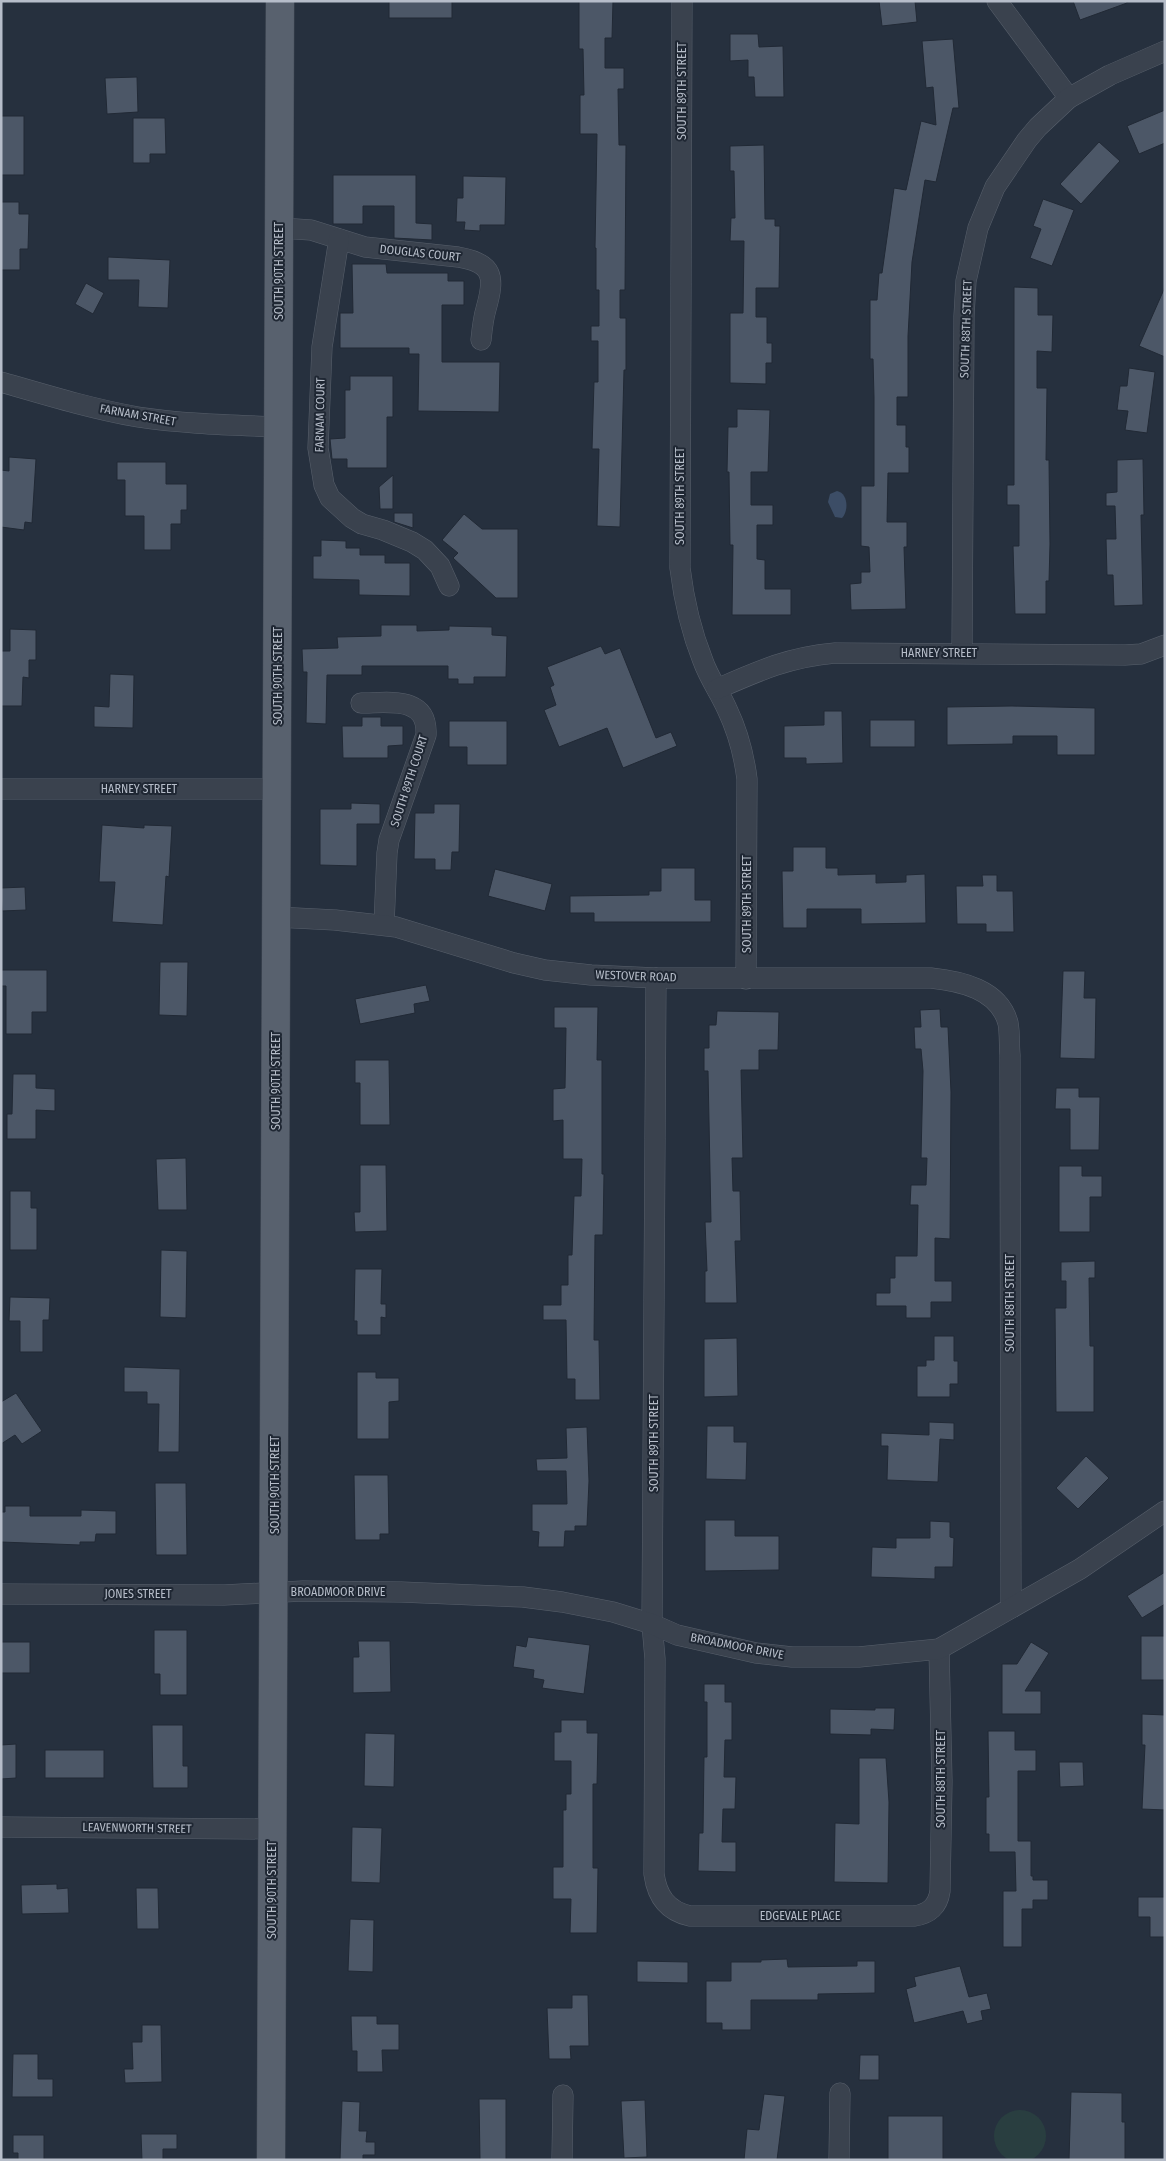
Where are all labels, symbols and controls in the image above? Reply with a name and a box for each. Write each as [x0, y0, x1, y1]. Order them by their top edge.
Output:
street label: SOUTH 89TH STREET [675, 42, 689, 140]
street label: SOUTH 90TH STREET [272, 221, 286, 320]
street label: DOUGLAS COURT [379, 242, 462, 264]
street label: SOUTH 88TH STREET [957, 279, 975, 378]
street label: FARNAM COURT [312, 377, 328, 452]
street label: FARNAM STREET [99, 401, 178, 429]
street label: SOUTH 89TH STREET [673, 447, 687, 545]
street label: SOUTH 90TH STREET [271, 626, 285, 725]
street label: HARNEY STREET [901, 646, 978, 660]
street label: SOUTH 89TH COURT [388, 733, 431, 829]
street label: HARNEY STREET [101, 782, 178, 796]
street label: SOUTH 89TH STREET [740, 855, 754, 953]
street label: WESTOVER ROAD [595, 968, 677, 984]
street label: SOUTH 90TH STREET [269, 1031, 283, 1130]
street label: SOUTH 88TH STREET [1003, 1253, 1017, 1352]
street label: SOUTH 89TH STREET [647, 1394, 661, 1492]
street label: SOUTH 90TH STREET [268, 1435, 282, 1534]
street label: BROADMOOR DRIVE [291, 1585, 386, 1599]
street label: JONES STREET [105, 1587, 172, 1601]
street label: BROADMOOR DRIVE [689, 1630, 785, 1662]
street label: SOUTH 88TH STREET [934, 1729, 948, 1828]
street label: LEAVENWORTH STREET [82, 1820, 192, 1836]
street label: SOUTH 90TH STREET [265, 1840, 279, 1939]
street label: EDGEVALE PLACE [760, 1909, 841, 1923]

